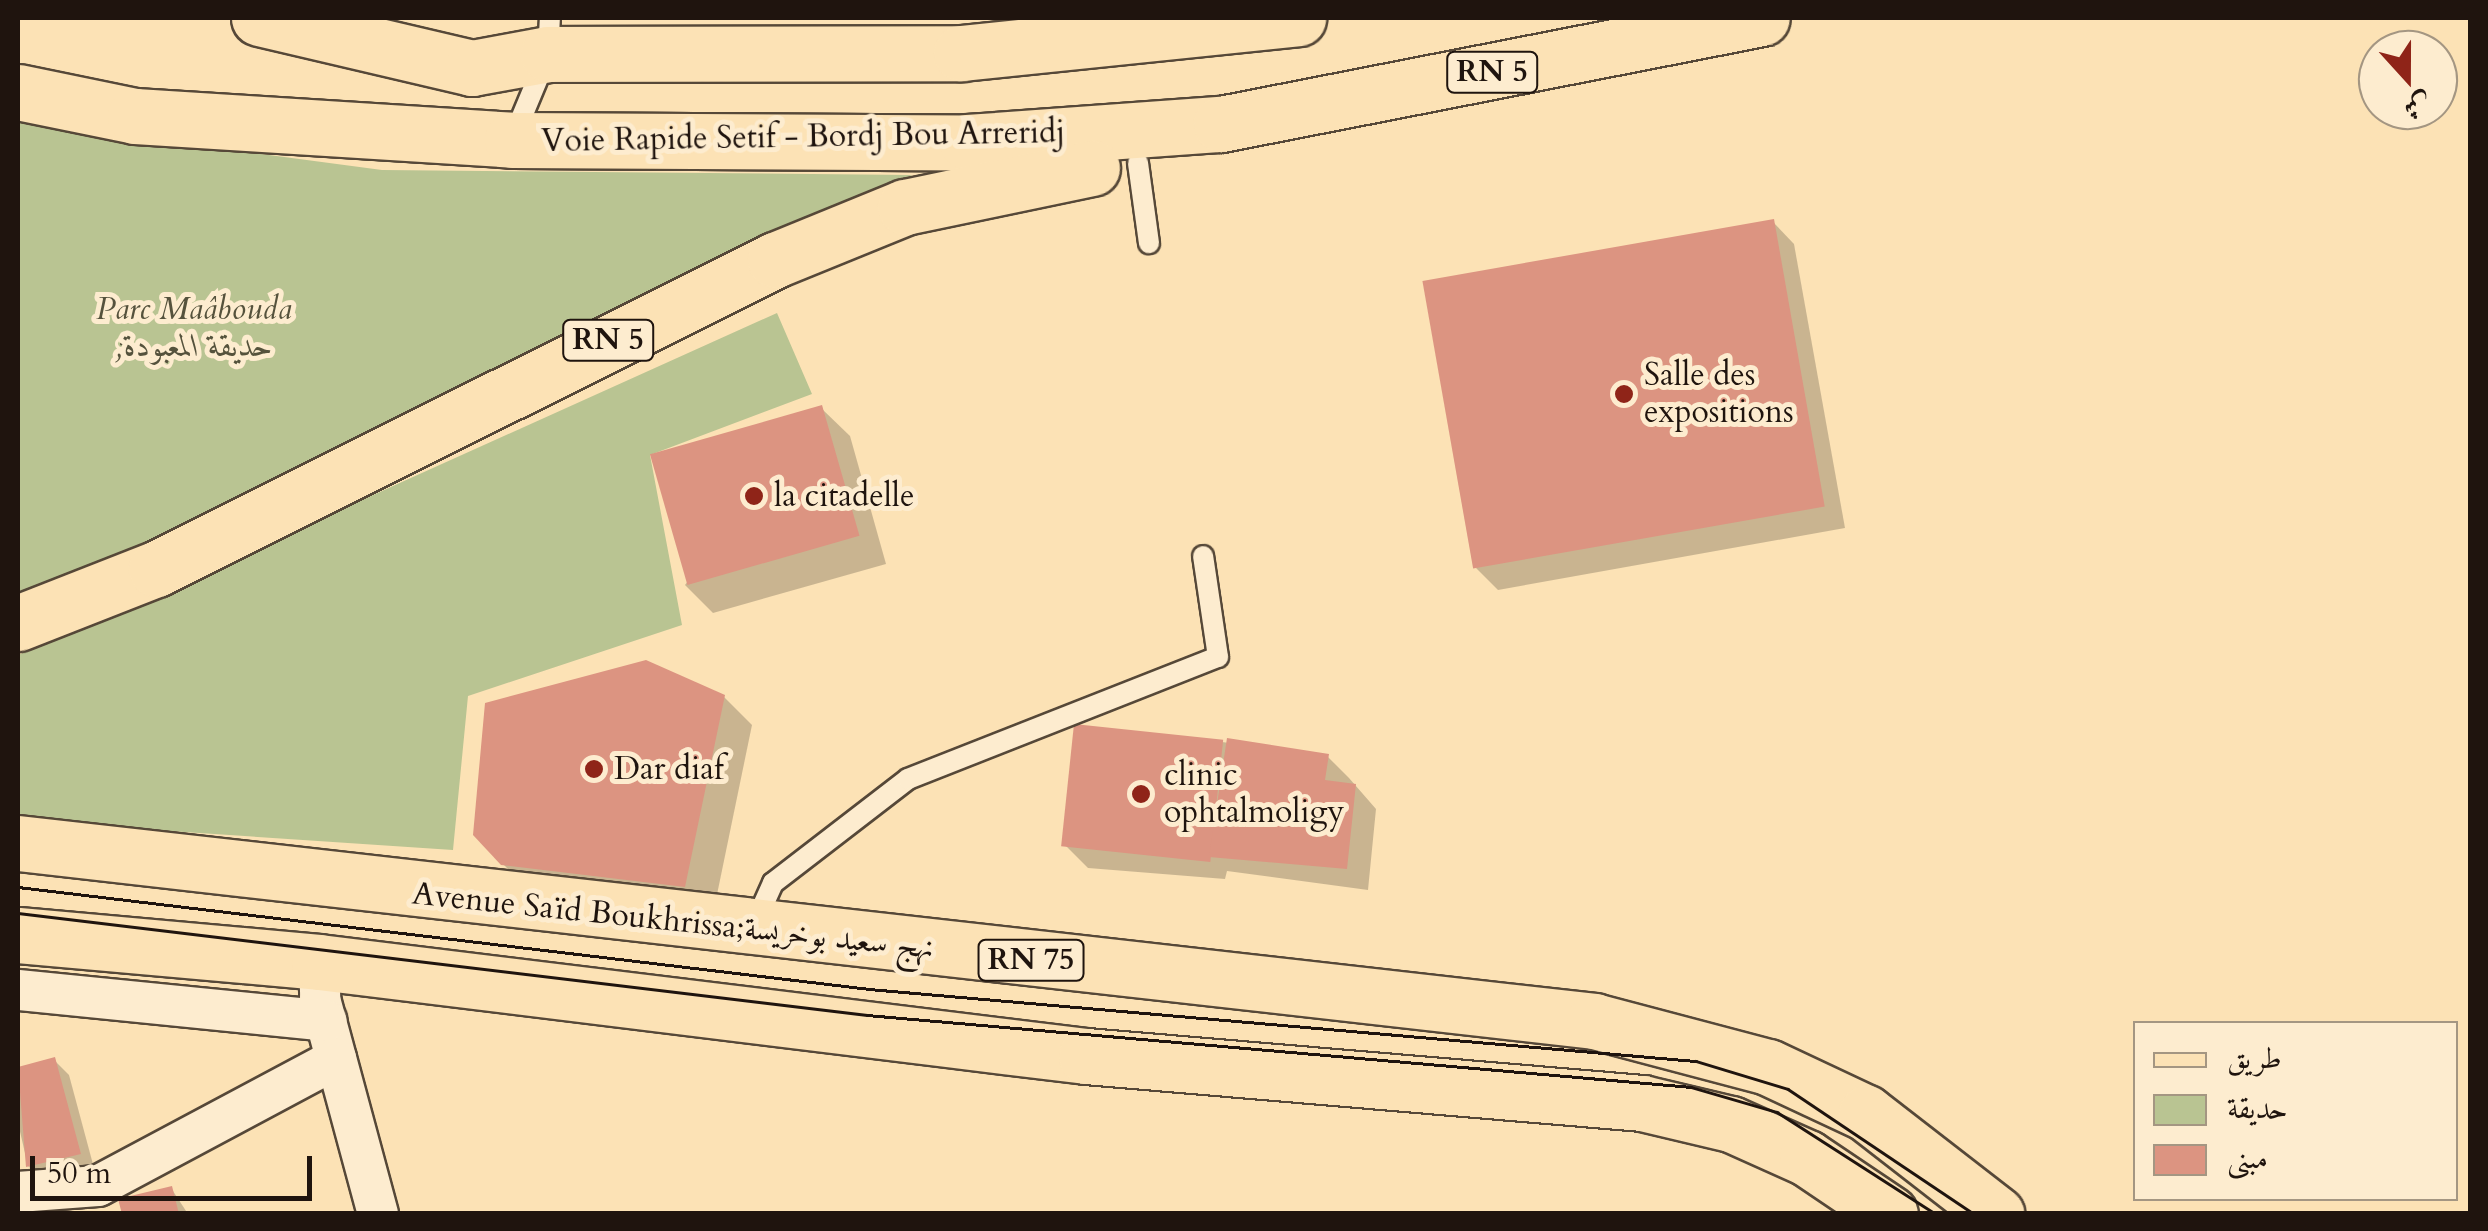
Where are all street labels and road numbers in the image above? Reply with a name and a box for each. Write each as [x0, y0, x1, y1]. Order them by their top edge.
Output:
road number: RN 5 [1444, 47, 1540, 97]
street label: Voie Rapide Setif - Bordj Bou Arreridj [541, 113, 1065, 161]
road number: RN 5 [560, 315, 656, 365]
street label: Avenue Saïd Boukhrissa;نهج سعيد بوخريسة [410, 875, 936, 967]
road number: RN 75 [976, 935, 1086, 985]

